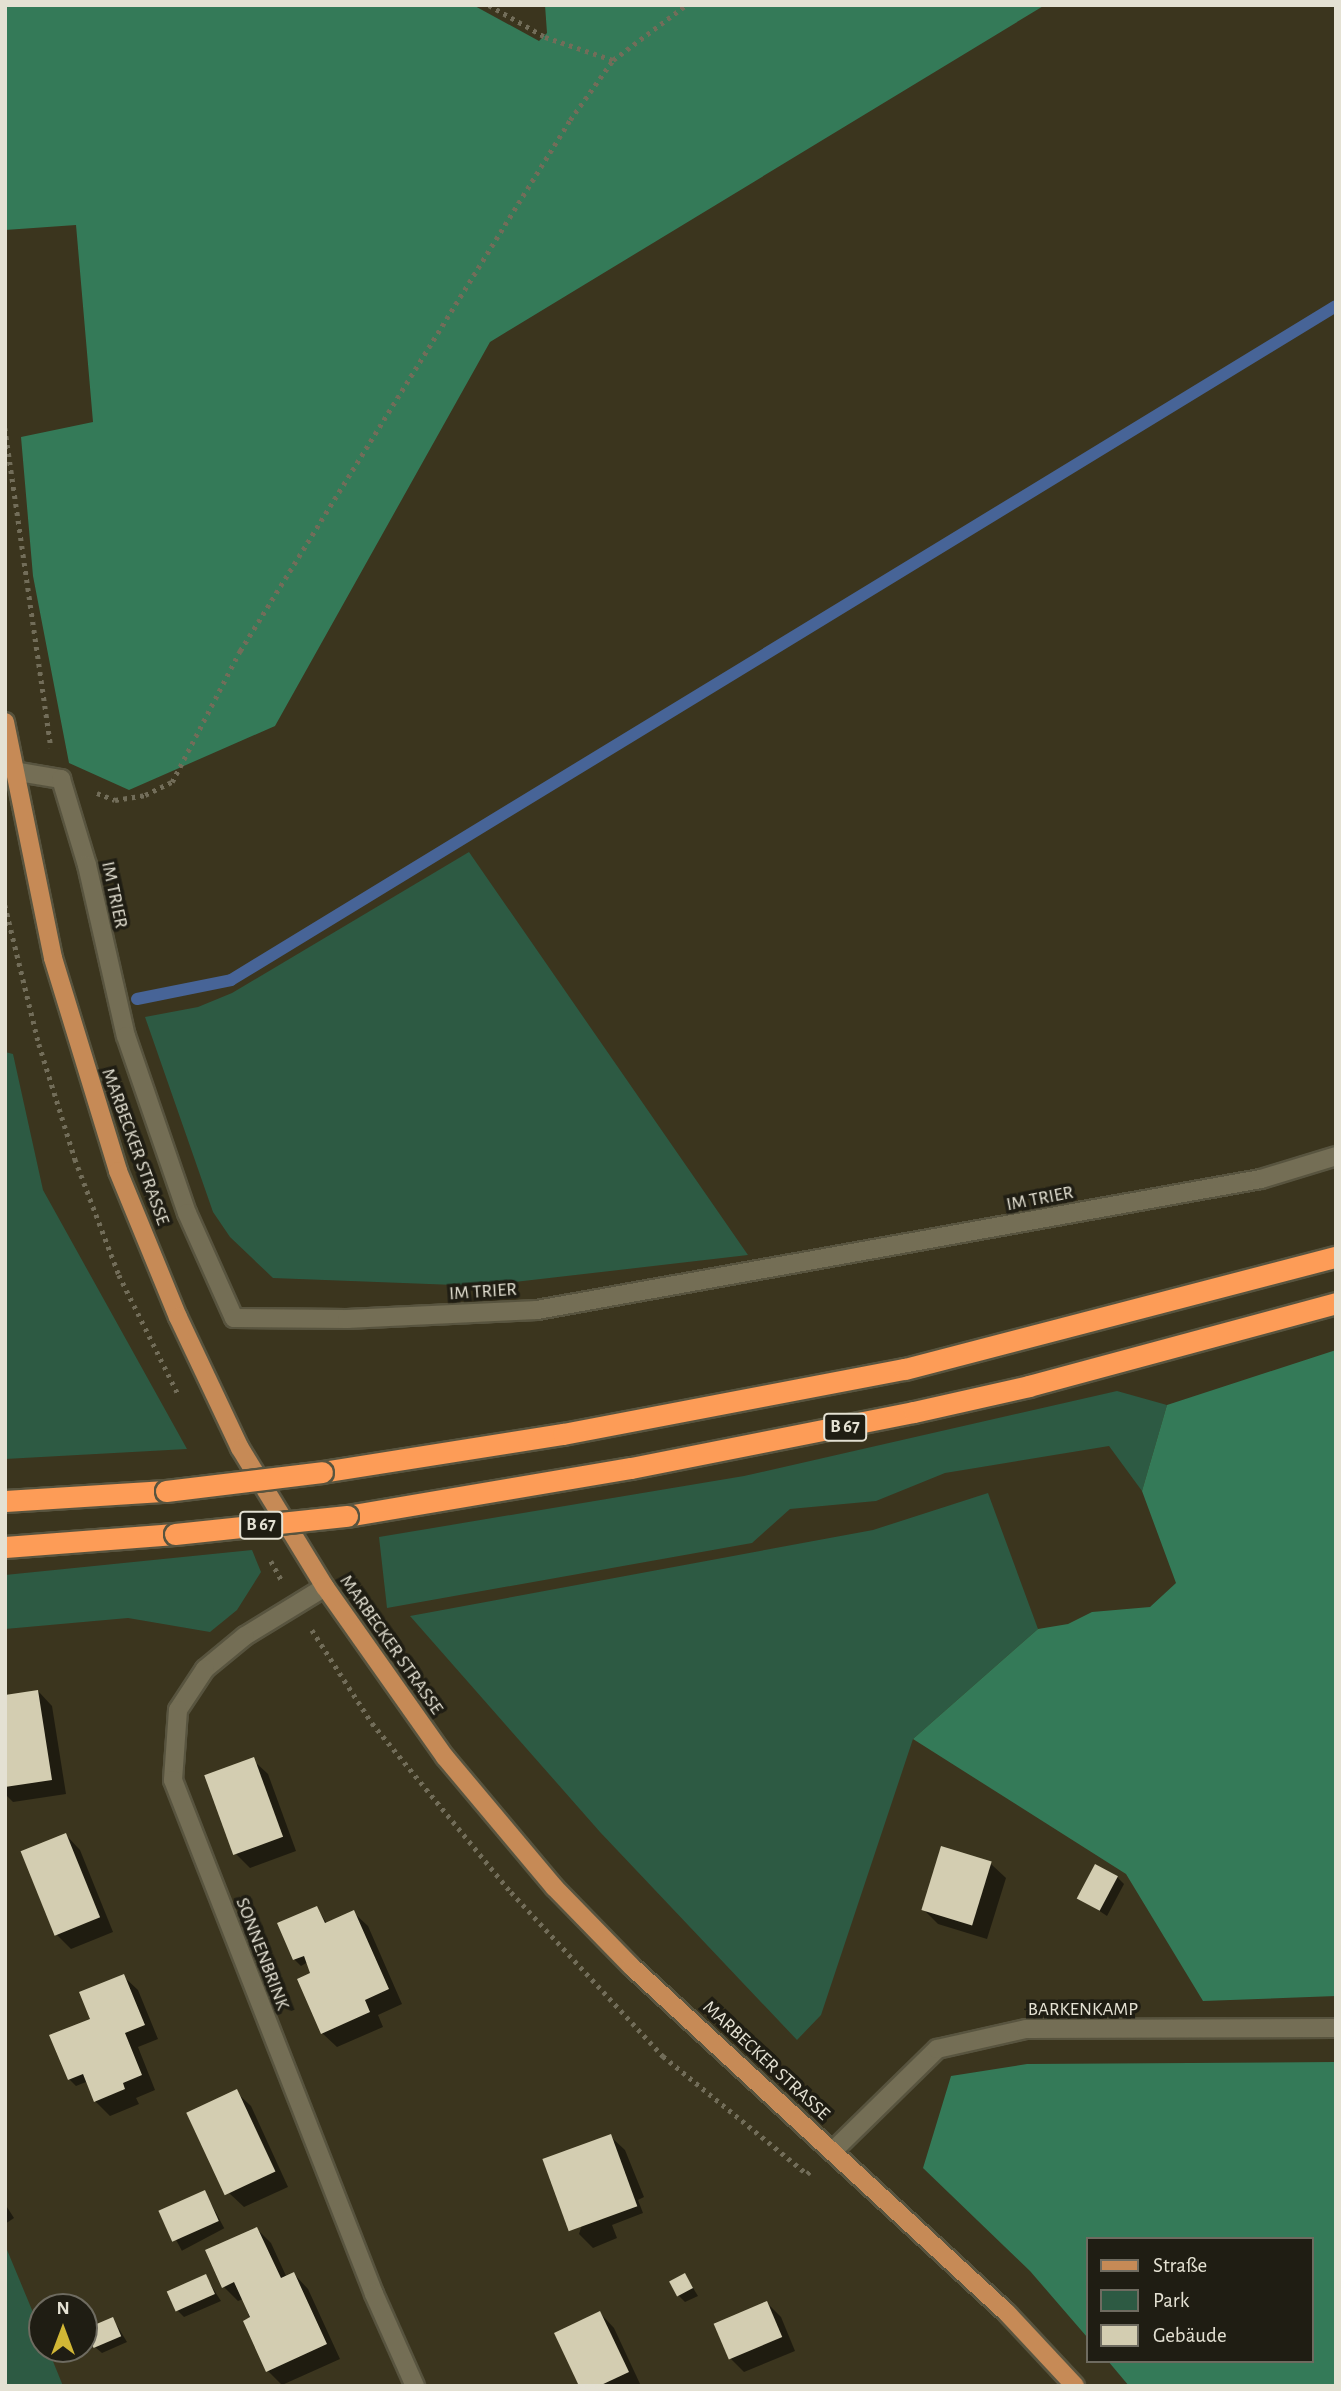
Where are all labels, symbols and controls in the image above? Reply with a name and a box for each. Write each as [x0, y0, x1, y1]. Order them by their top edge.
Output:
street label: IM TRIER [96, 859, 132, 931]
street label: MARBECKER STRASSE [96, 1065, 174, 1229]
street label: IM TRIER [1005, 1181, 1075, 1217]
street label: IM TRIER [448, 1278, 518, 1306]
road number: B 67 [822, 1412, 868, 1442]
road number: B 67 [238, 1510, 284, 1540]
street label: MARBECKER STRASSE [334, 1571, 448, 1719]
street label: SONNENBRINK [230, 1895, 294, 2013]
street label: MARBECKER STRASSE [698, 1996, 834, 2126]
street label: BARKENKAMP [1028, 1999, 1138, 2021]
legend [1086, 2237, 1313, 2363]
text: Straße [1153, 2255, 1207, 2276]
text: Park [1153, 2290, 1189, 2311]
north arrow [28, 2293, 98, 2363]
text: N [56, 2299, 70, 2318]
text: Gebäude [1153, 2325, 1227, 2346]

